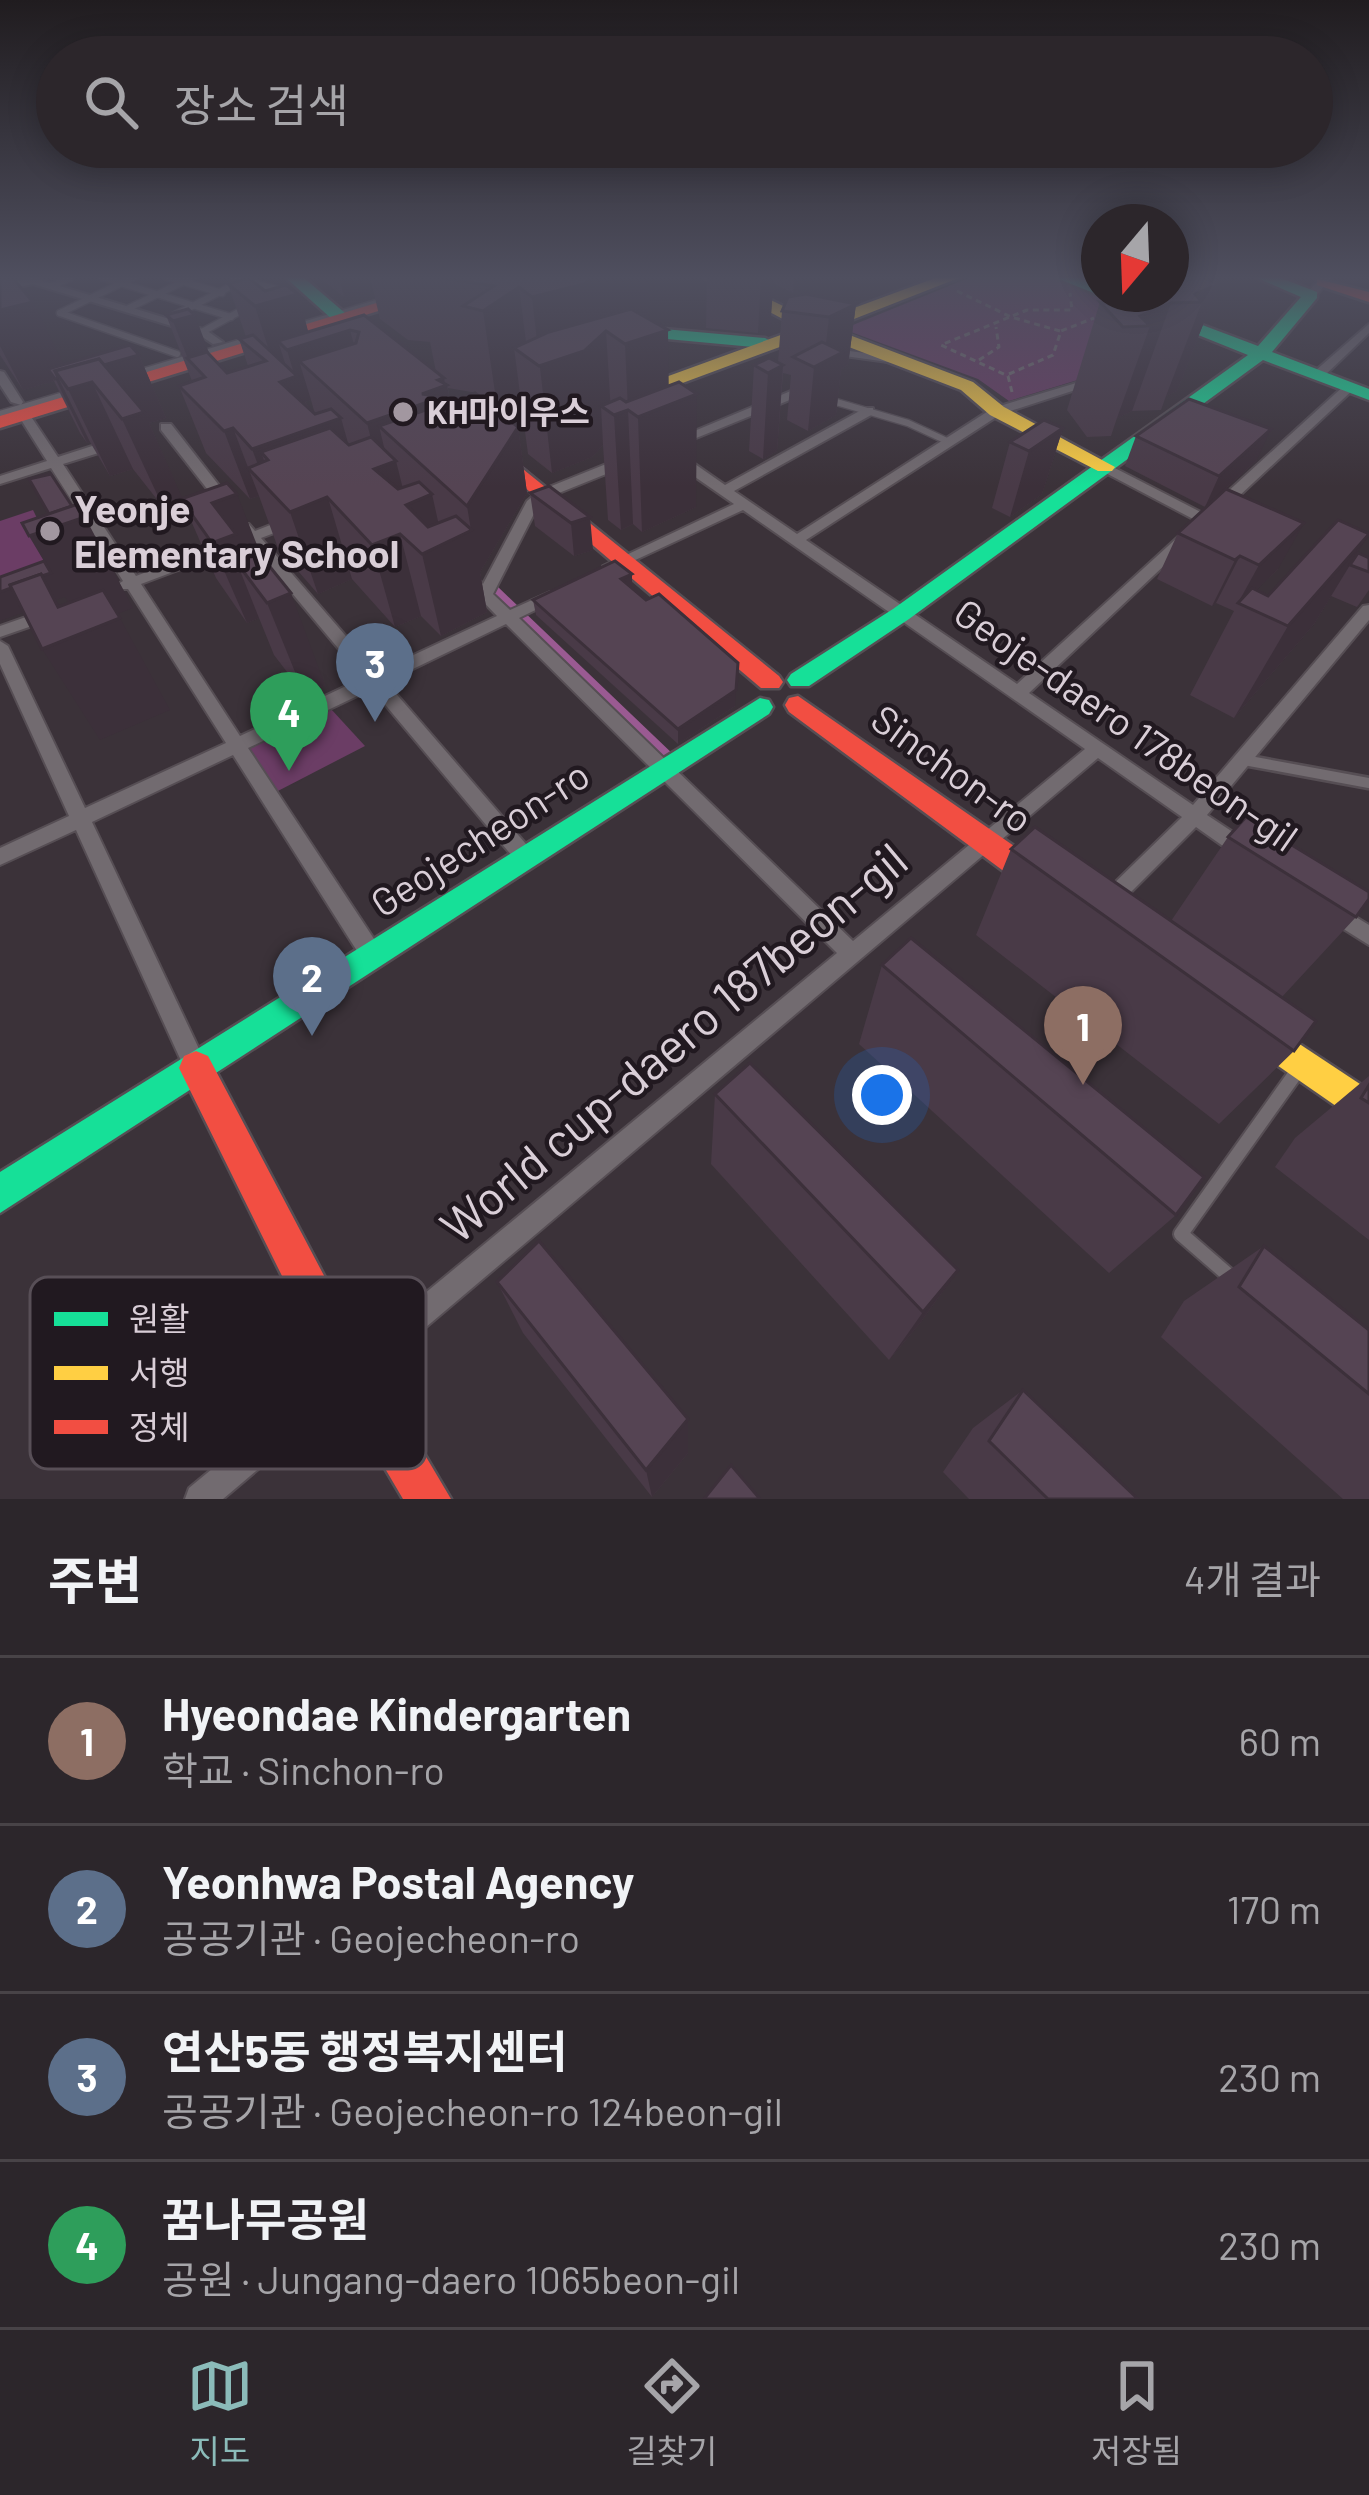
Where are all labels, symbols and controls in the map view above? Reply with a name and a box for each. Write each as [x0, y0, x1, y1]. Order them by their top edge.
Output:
search box [36, 36, 1333, 168]
icon: search [78, 69, 144, 135]
text: 장소 검색 [174, 77, 349, 131]
north arrow [1081, 204, 1189, 312]
place label: KH마이우스 [427, 391, 590, 431]
marker: KH마이우스 [390, 399, 416, 425]
place label: Yeonje Elementary School [74, 484, 399, 576]
marker: Yeonje Elementary School [37, 518, 63, 544]
street label: Geoje-daero 178beon-gil [946, 587, 1307, 860]
pin: 3 [336, 623, 414, 722]
pin: 4 [250, 672, 328, 771]
street label: Sinchon-ro [863, 694, 1042, 842]
street label: Geojecheon-ro [361, 750, 597, 926]
street label: World cup-daero 187beon-gil [428, 829, 918, 1254]
pin: 2 [273, 937, 351, 1036]
pin: 1 [1044, 986, 1122, 1085]
your location [852, 1065, 912, 1125]
legend [30, 1277, 426, 1469]
text: 원활 [129, 1298, 190, 1338]
text: 서행 [129, 1352, 190, 1392]
text: 정체 [129, 1406, 190, 1446]
text: 주변 [48, 1548, 142, 1609]
text: 4개 결과 [1184, 1555, 1321, 1602]
text: Hyeondae Kindergarten [162, 1686, 631, 1740]
text: 1 [80, 1717, 94, 1764]
text: 60 m [1239, 1717, 1321, 1764]
text: 학교 · Sinchon-ro [162, 1746, 445, 1793]
text: Yeonhwa Postal Agency [162, 1854, 634, 1908]
text: 2 [76, 1885, 98, 1932]
text: 170 m [1227, 1885, 1321, 1932]
text: 공공기관 · Geojecheon-ro [162, 1914, 580, 1961]
text: 연산5동 행정복지센터 [162, 2023, 568, 2077]
text: 3 [76, 2053, 98, 2100]
text: 230 m [1218, 2053, 1321, 2100]
text: 공공기관 · Geojecheon-ro 124beon-gil [162, 2087, 783, 2134]
text: 꿈나무공원 [162, 2191, 369, 2245]
text: 4 [75, 2221, 99, 2268]
text: 230 m [1218, 2221, 1321, 2268]
text: 공원 · Jungang-daero 1065beon-gil [162, 2255, 740, 2302]
tab: 지도 [187, 2353, 253, 2473]
tab: 길찾기 [626, 2353, 717, 2473]
tab: 저장됨 [1091, 2353, 1182, 2473]

